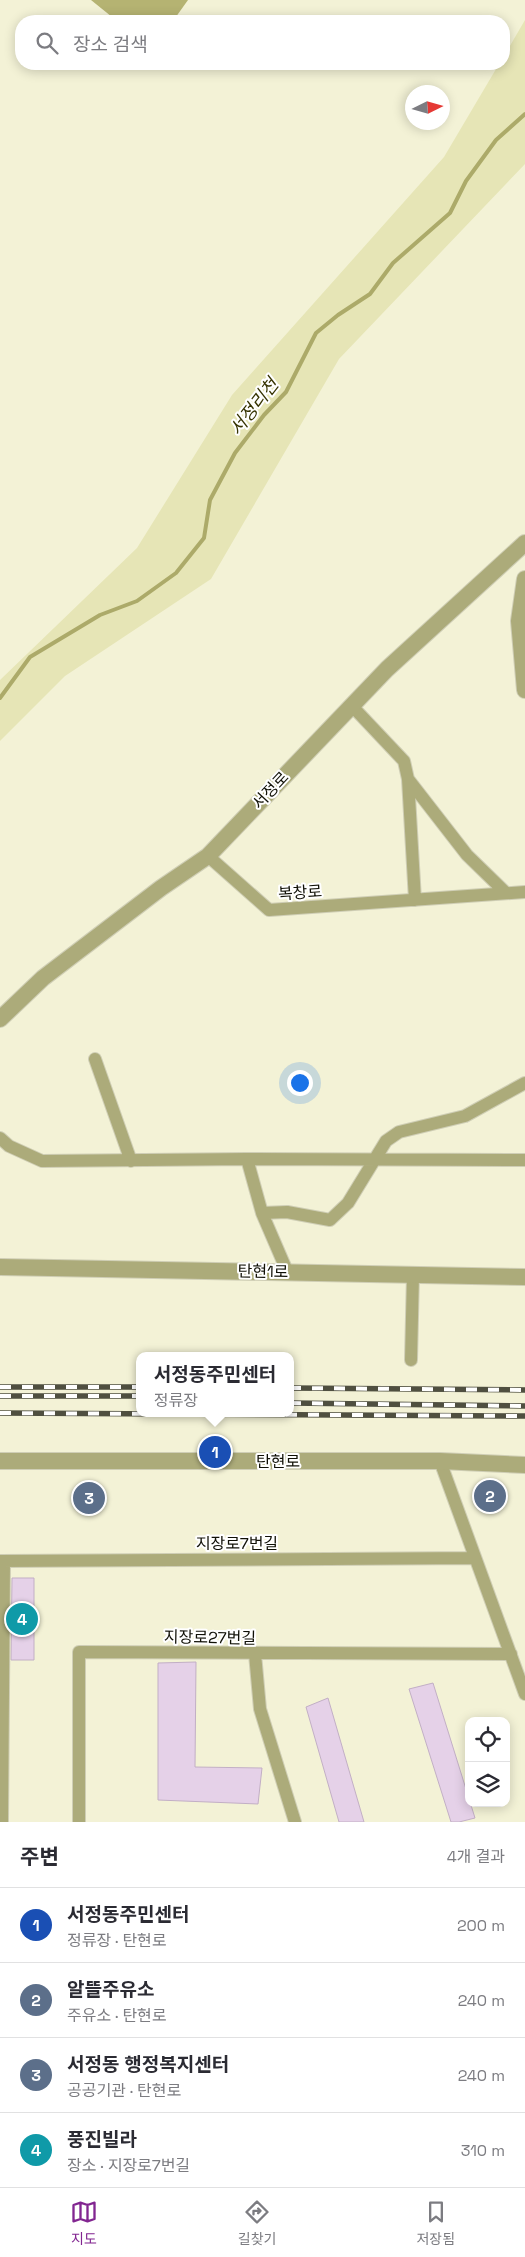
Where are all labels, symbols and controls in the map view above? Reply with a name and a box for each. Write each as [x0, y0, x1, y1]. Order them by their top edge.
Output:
search box [15, 15, 510, 70]
icon: search [33, 29, 61, 57]
text: 장소 검색 [73, 32, 148, 57]
north arrow [405, 85, 450, 130]
water label: 서정리천 [224, 372, 285, 440]
street label: 서정로 [248, 767, 293, 814]
street label: 복창로 [277, 880, 323, 905]
your location [287, 1070, 313, 1096]
street label: 탄현1로 [237, 1261, 289, 1282]
popup [136, 1352, 294, 1417]
text: 서정동주민센터 [154, 1362, 276, 1387]
text: 정류장 [154, 1390, 198, 1411]
pin: 1 [199, 1433, 231, 1471]
street label: 탄현로 [256, 1451, 300, 1472]
pin: 2 [474, 1477, 506, 1515]
pin: 3 [73, 1479, 105, 1517]
street label: 지장로7번길 [196, 1533, 278, 1554]
pin: 4 [6, 1600, 38, 1638]
street label: 지장로27번길 [164, 1626, 256, 1649]
map controls [465, 1717, 510, 1807]
button: locate [465, 1717, 510, 1762]
button: layers [465, 1762, 510, 1807]
text: 주변 [20, 1843, 59, 1870]
text: 4개 결과 [447, 1846, 505, 1867]
text: 서정동주민센터 [67, 1902, 189, 1927]
text: 1 [32, 1915, 40, 1936]
text: 200 m [457, 1915, 505, 1936]
text: 정류장 · 탄현로 [67, 1930, 167, 1951]
text: 알뜰주유소 [67, 1977, 154, 2002]
text: 2 [31, 1990, 41, 2011]
text: 240 m [458, 1990, 505, 2011]
text: 주유소 · 탄현로 [67, 2005, 167, 2026]
text: 서정동 행정복지센터 [67, 2052, 229, 2077]
text: 3 [31, 2065, 41, 2086]
text: 240 m [458, 2065, 505, 2086]
text: 공공기관 · 탄현로 [67, 2080, 181, 2101]
text: 풍진빌라 [67, 2127, 137, 2152]
text: 4 [31, 2140, 41, 2161]
text: 310 m [461, 2140, 505, 2161]
text: 장소 · 지장로7번길 [67, 2155, 190, 2176]
tab: 지도 [70, 2198, 98, 2248]
tab: 길찾기 [238, 2198, 277, 2248]
tab: 저장됨 [416, 2198, 455, 2248]

